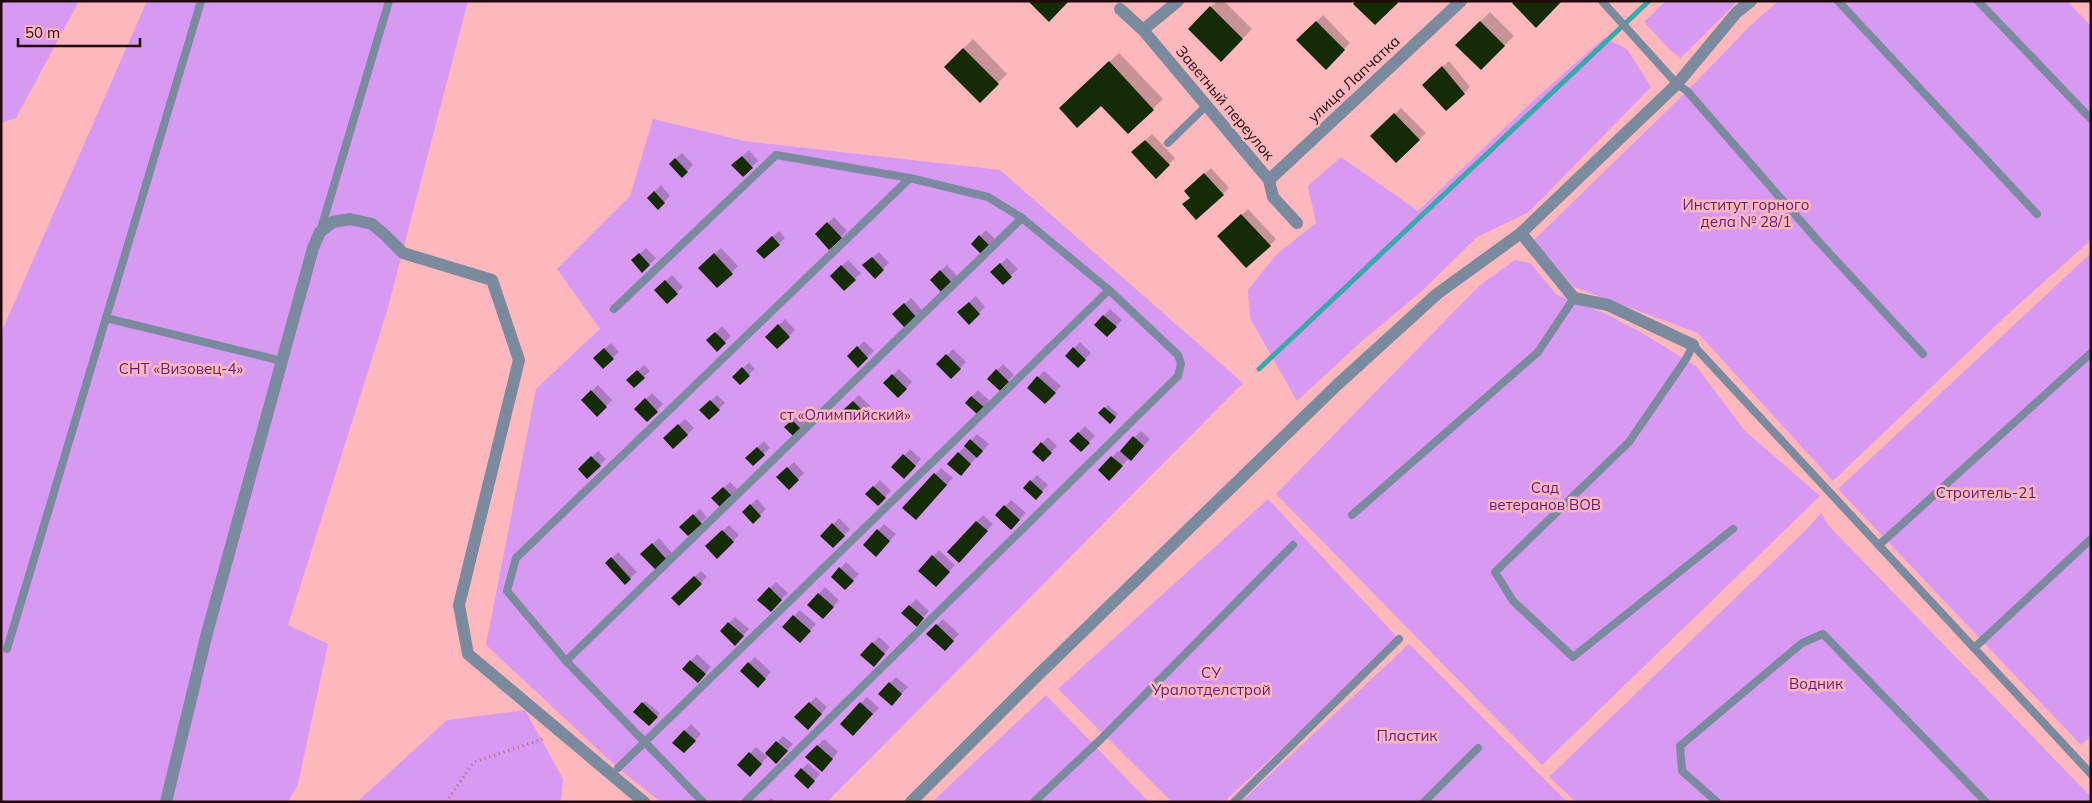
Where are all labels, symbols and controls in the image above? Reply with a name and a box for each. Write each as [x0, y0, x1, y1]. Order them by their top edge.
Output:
scale bar [18, 15, 140, 47]
text: 50 m [25, 23, 60, 42]
street label: улица Лапчатка [1304, 31, 1404, 126]
street label: Заветный переулок [1172, 42, 1279, 164]
park label: Институт горного дела № 28/1 [1683, 195, 1809, 231]
park label: СНТ «Визовец-4» [119, 359, 243, 378]
park label: ст «Олимпийский» [779, 405, 911, 424]
park label: Сад ветеранов ВОВ [1489, 478, 1601, 514]
park label: Строитель-21 [1936, 483, 2036, 502]
park label: СУ Уралотделстрой [1150, 663, 1271, 699]
park label: Водник [1789, 674, 1844, 693]
park label: Пластик [1377, 726, 1438, 745]

